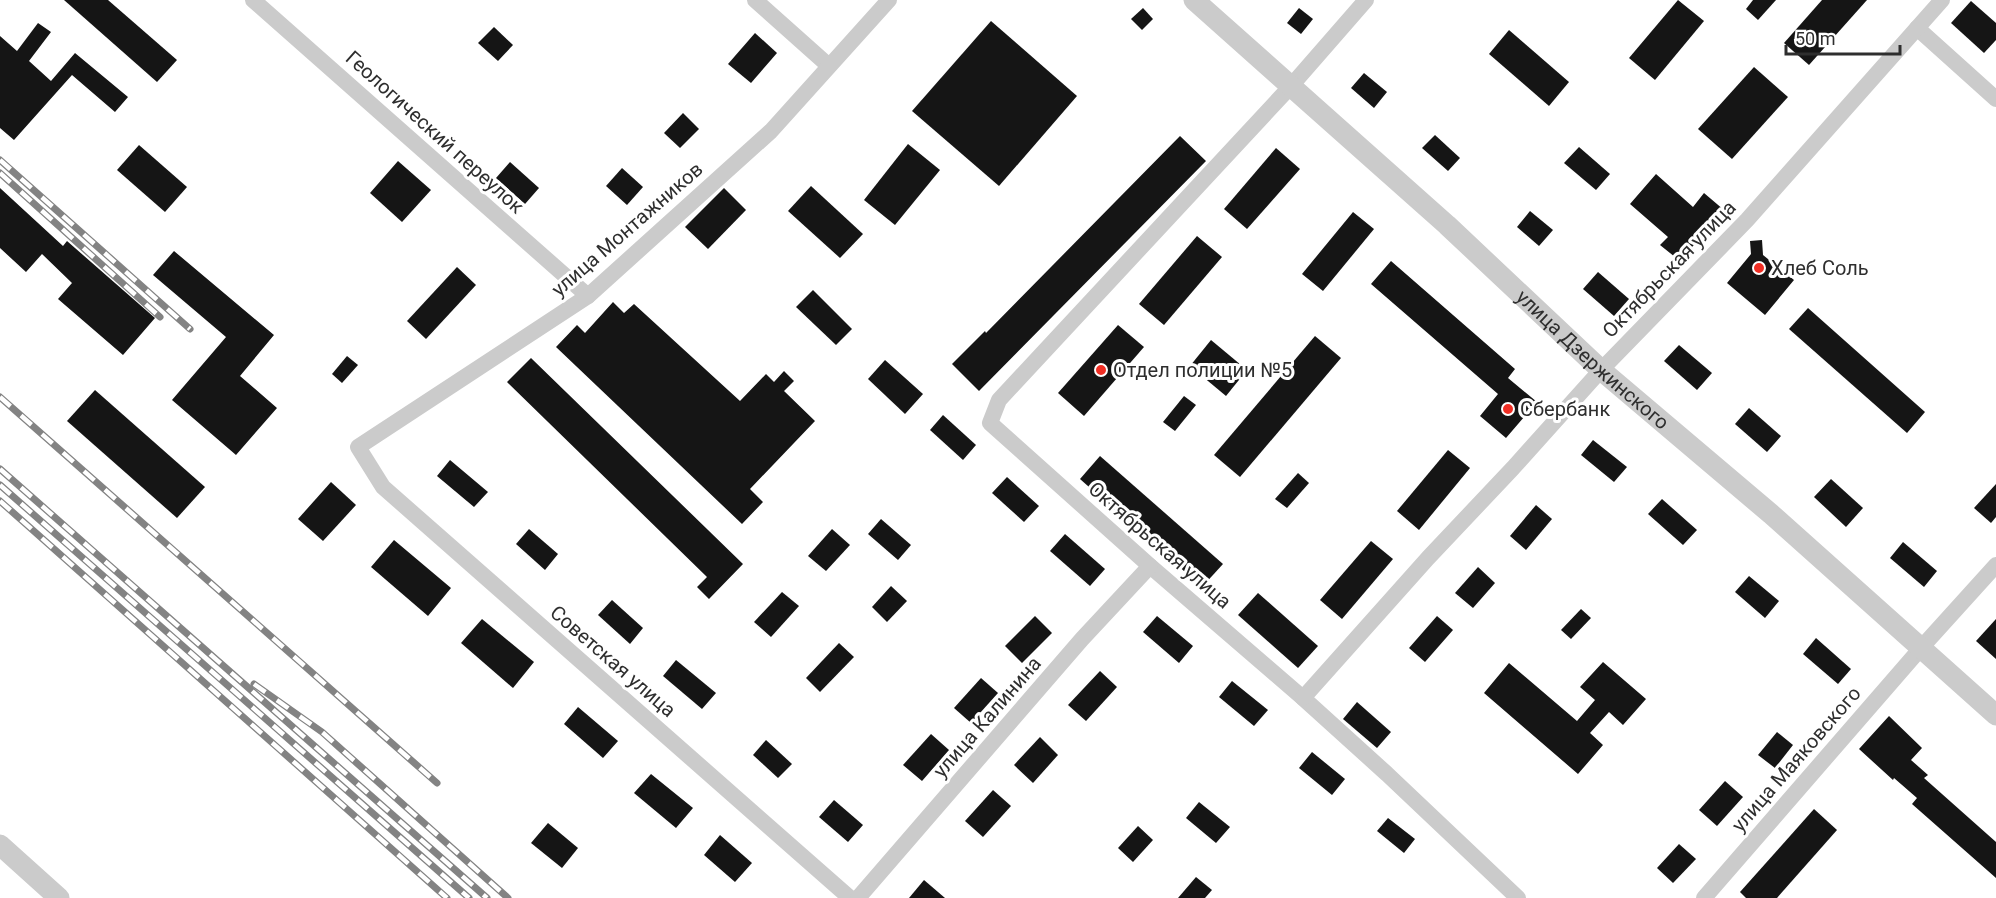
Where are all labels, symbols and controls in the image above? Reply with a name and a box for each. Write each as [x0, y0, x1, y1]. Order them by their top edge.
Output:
scale bar [1786, 18, 1900, 56]
text: 50 m [1795, 28, 1835, 49]
street label: Геологический переулок [341, 46, 529, 219]
street label: улица Монтажников [547, 157, 707, 301]
street label: Октябрьская улица [1597, 196, 1741, 342]
place label: Хлеб Соль [1771, 256, 1869, 280]
marker: Хлеб Соль [1752, 261, 1766, 275]
street label: улица Дзержинского [1511, 285, 1674, 434]
place label: Отдел полиции №5 [1113, 358, 1292, 382]
marker: Отдел полиции №5 [1094, 363, 1108, 377]
place label: Сбербанк [1520, 397, 1610, 421]
marker: Сбербанк [1501, 402, 1515, 416]
street label: Октябрьская улица [1084, 477, 1236, 613]
street label: Советская улица [545, 600, 681, 722]
street label: улица Калинина [928, 652, 1046, 782]
street label: улица Маяковского [1726, 681, 1866, 837]

